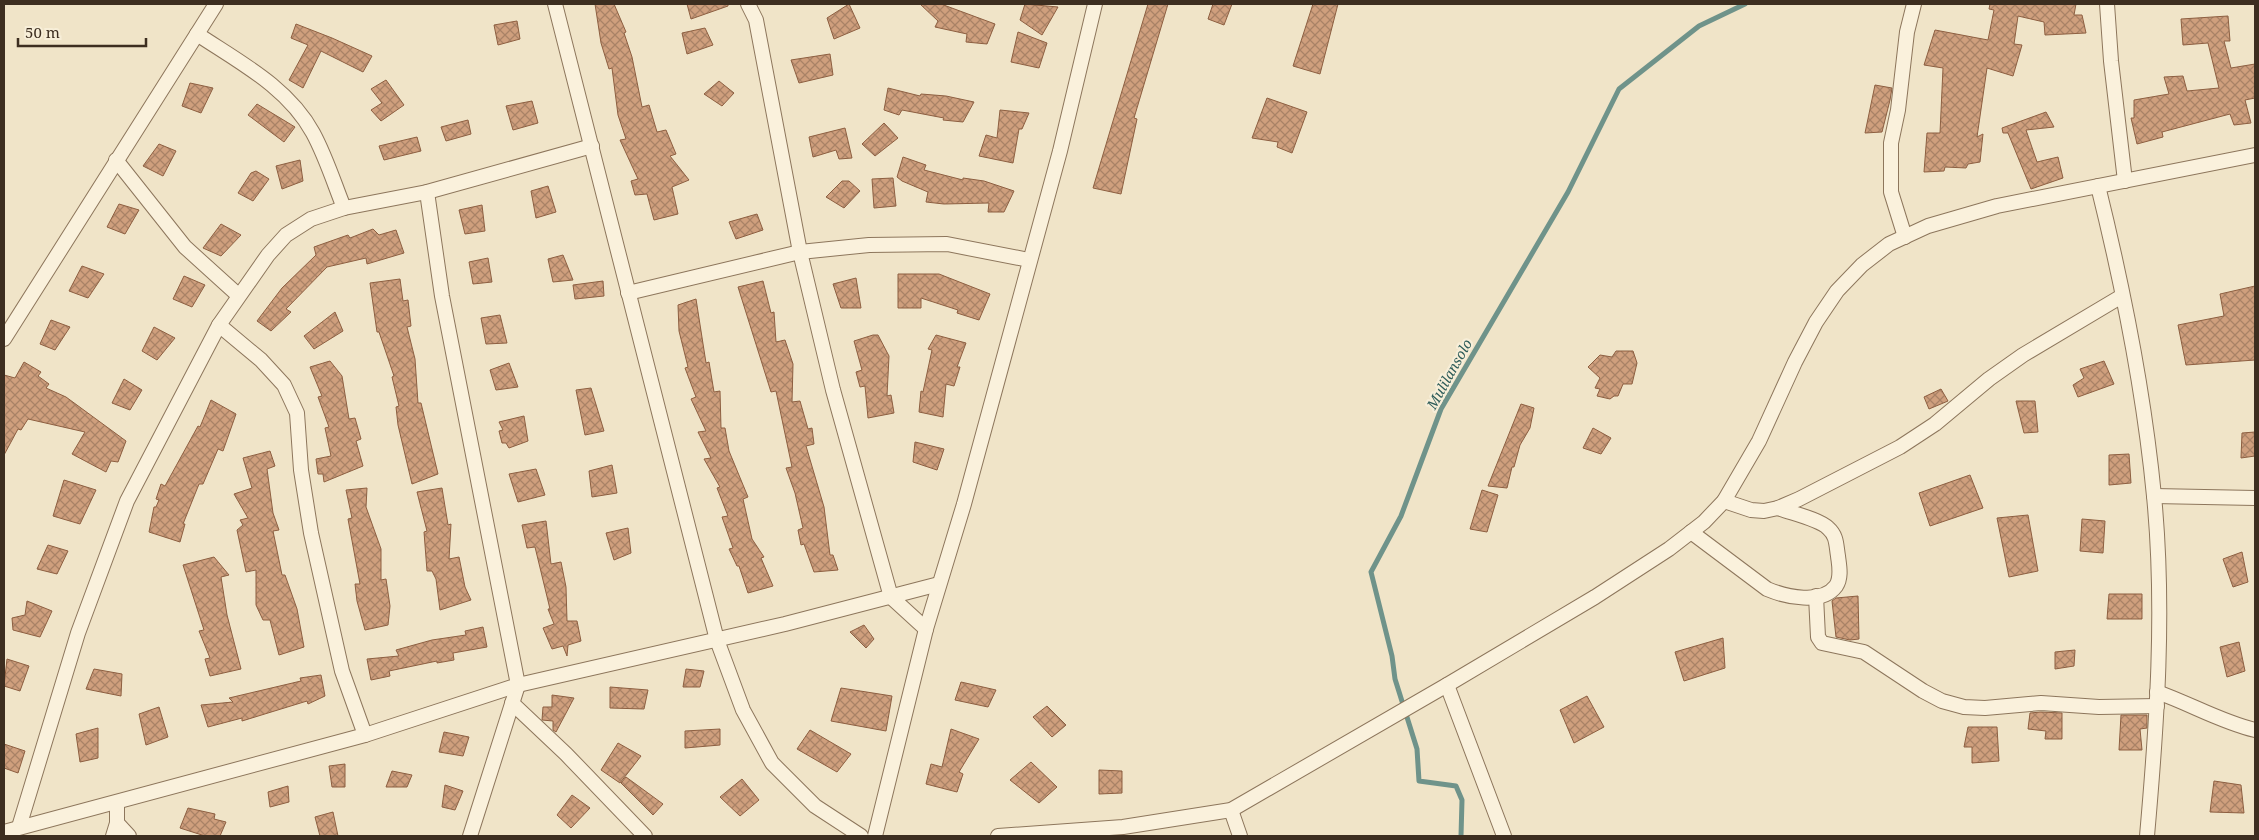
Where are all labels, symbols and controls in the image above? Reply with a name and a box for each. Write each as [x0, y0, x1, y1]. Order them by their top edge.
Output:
scale bar [18, 15, 145, 47]
text: 50 m [25, 22, 60, 42]
water label: Mulilansolo [1421, 335, 1476, 413]

